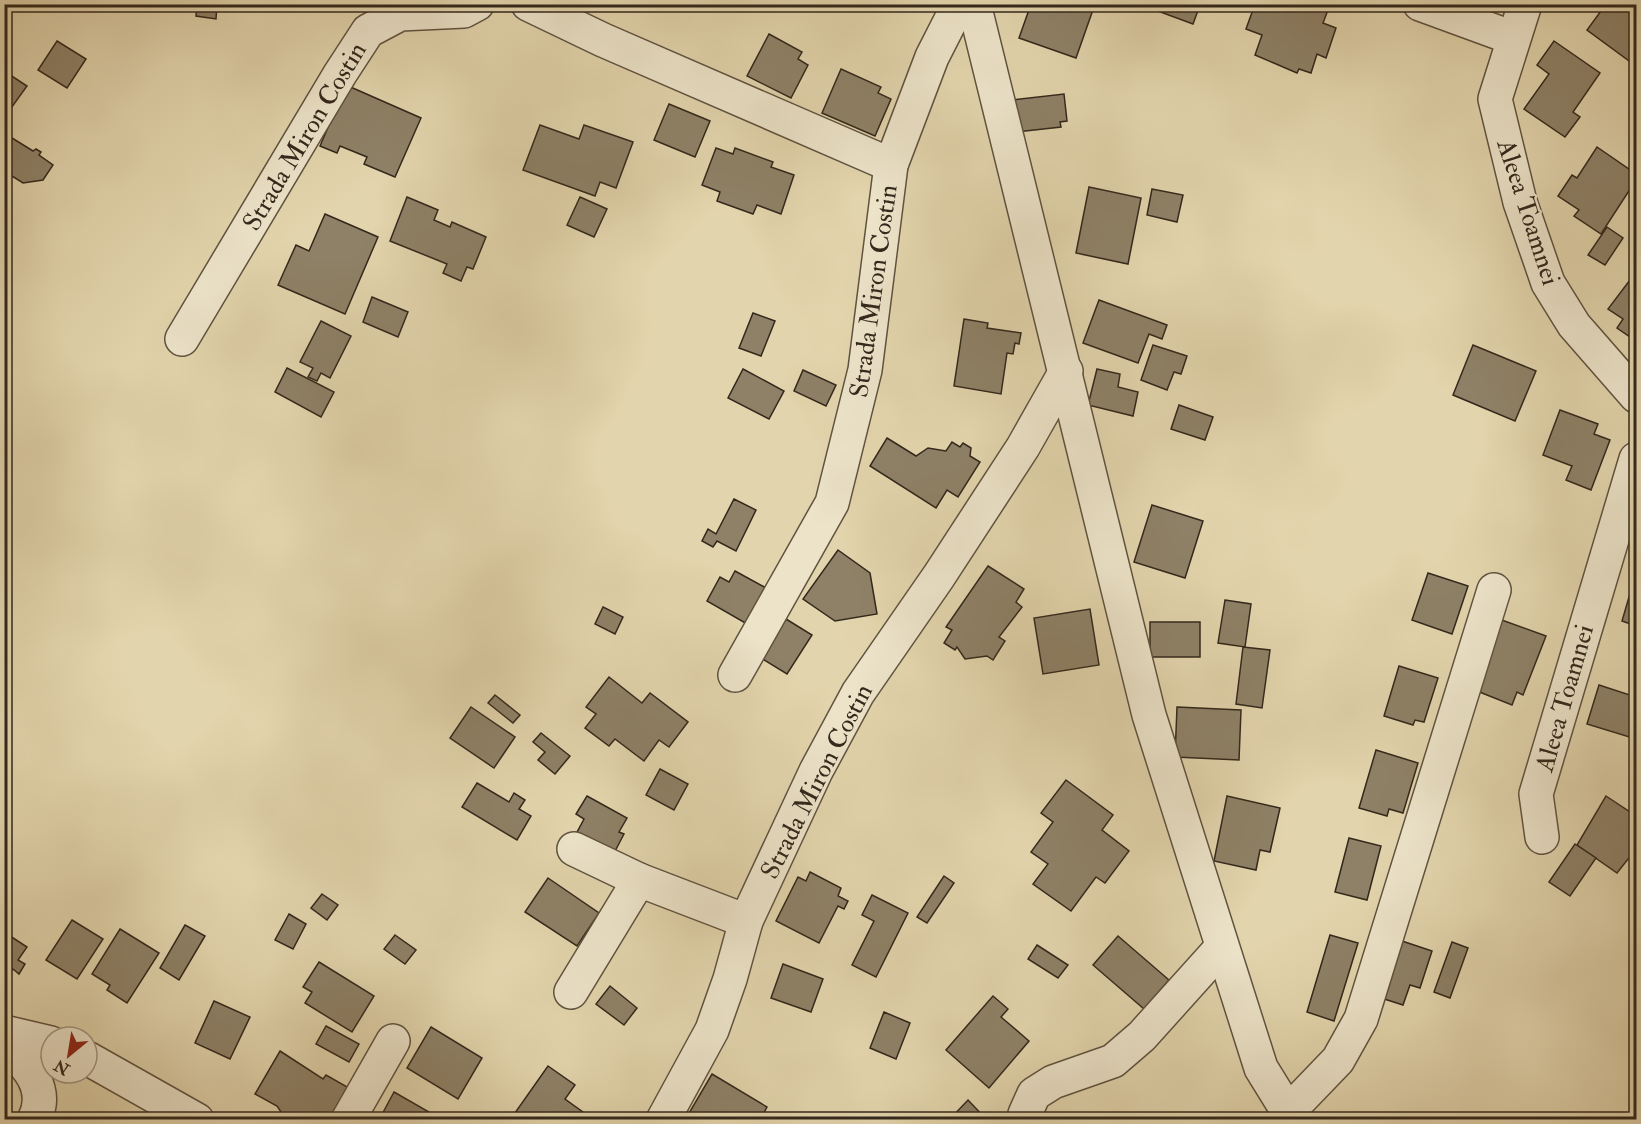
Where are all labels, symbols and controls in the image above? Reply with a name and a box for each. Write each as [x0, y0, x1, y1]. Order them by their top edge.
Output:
street label: Strada Miron Costin [236, 36, 374, 237]
street label: Aleea Toamnei [1489, 134, 1567, 289]
street label: Strada Miron Costin [843, 183, 905, 400]
street label: Aleea Toamnei [1528, 621, 1601, 776]
street label: Strada Miron Costin [754, 679, 880, 884]
north arrow [39, 1025, 99, 1085]
text: N [50, 1055, 74, 1080]

